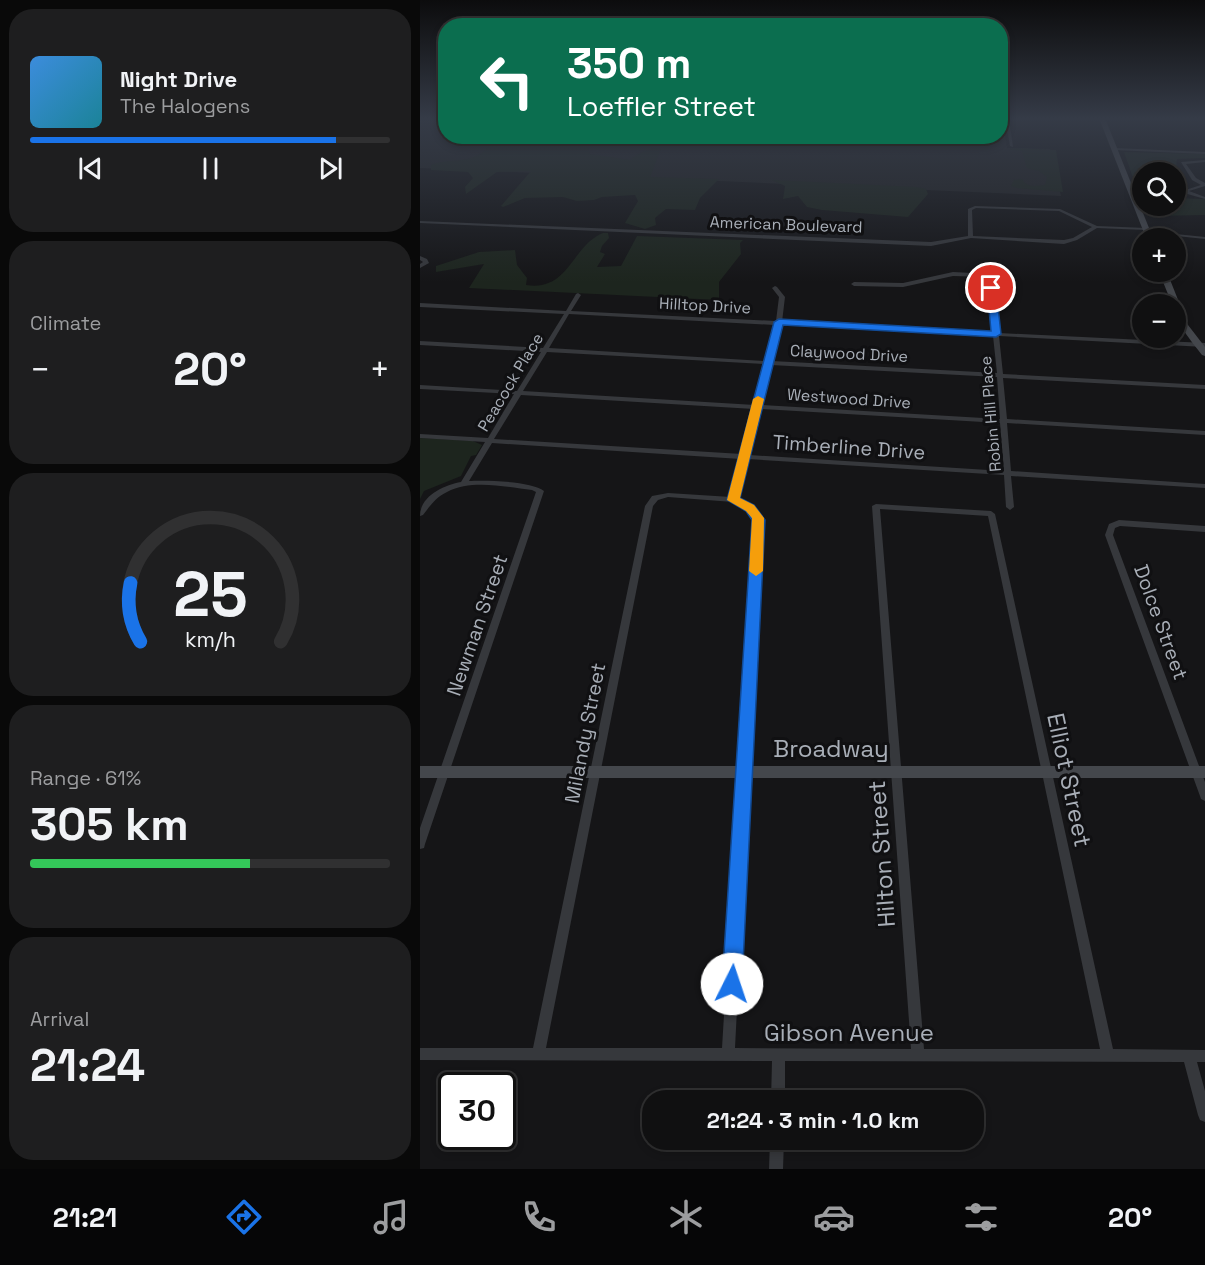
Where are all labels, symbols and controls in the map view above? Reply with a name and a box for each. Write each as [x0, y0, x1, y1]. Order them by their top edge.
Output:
text: 350 m [567, 37, 692, 90]
icon: left [468, 42, 546, 120]
text: Night Drive [120, 65, 237, 93]
text: Loeffler Street [567, 89, 756, 124]
text: The Halogens [120, 93, 250, 119]
icon: previous [74, 152, 107, 185]
icon: pause [194, 152, 227, 185]
icon: next [314, 152, 347, 185]
map controls [1132, 162, 1186, 348]
button: search [1132, 162, 1186, 216]
street label: American Boulevard [709, 211, 863, 238]
button: + [1132, 228, 1186, 282]
pin [965, 262, 1016, 313]
icon: arrive [974, 271, 1007, 304]
street label: Hilltop Drive [659, 293, 751, 318]
button: − [1132, 294, 1186, 348]
text: Climate [30, 310, 101, 336]
street label: Peacock Place [473, 329, 548, 435]
street label: Claywood Drive [789, 340, 909, 367]
text: 20° [173, 341, 247, 398]
text: − [30, 349, 50, 391]
text: + [370, 349, 390, 391]
street label: Robin Hill Place [975, 355, 1006, 473]
street label: Westwood Drive [786, 384, 912, 413]
street label: Timberline Drive [772, 429, 926, 465]
street label: Newman Street [441, 551, 513, 699]
text: 25 [173, 555, 247, 634]
street label: Dolce Street [1128, 561, 1194, 683]
text: km/h [184, 626, 236, 653]
street label: Milandy Street [559, 661, 611, 805]
street label: Elliot Street [1040, 710, 1099, 850]
street label: Broadway [773, 733, 889, 764]
text: Range · 61% [30, 765, 141, 791]
street label: Hilton Street [861, 780, 902, 929]
text: 305 km [30, 796, 189, 853]
position arrow [700, 952, 764, 1016]
text: Arrival [30, 1006, 89, 1032]
street label: Gibson Avenue [764, 1017, 934, 1048]
text: 21:24 [30, 1037, 145, 1094]
speed limit sign: 30 [438, 1072, 516, 1150]
text: 21:24 · 3 min · 1.0 km [707, 1106, 919, 1134]
icon: directions [223, 1196, 265, 1238]
icon: music [370, 1196, 412, 1238]
icon: phone [518, 1196, 560, 1238]
icon: climate [665, 1196, 707, 1238]
icon: car [813, 1196, 855, 1238]
icon: filters [960, 1196, 1002, 1238]
text: 21:21 [53, 1200, 117, 1235]
text: 20° [1108, 1200, 1152, 1235]

